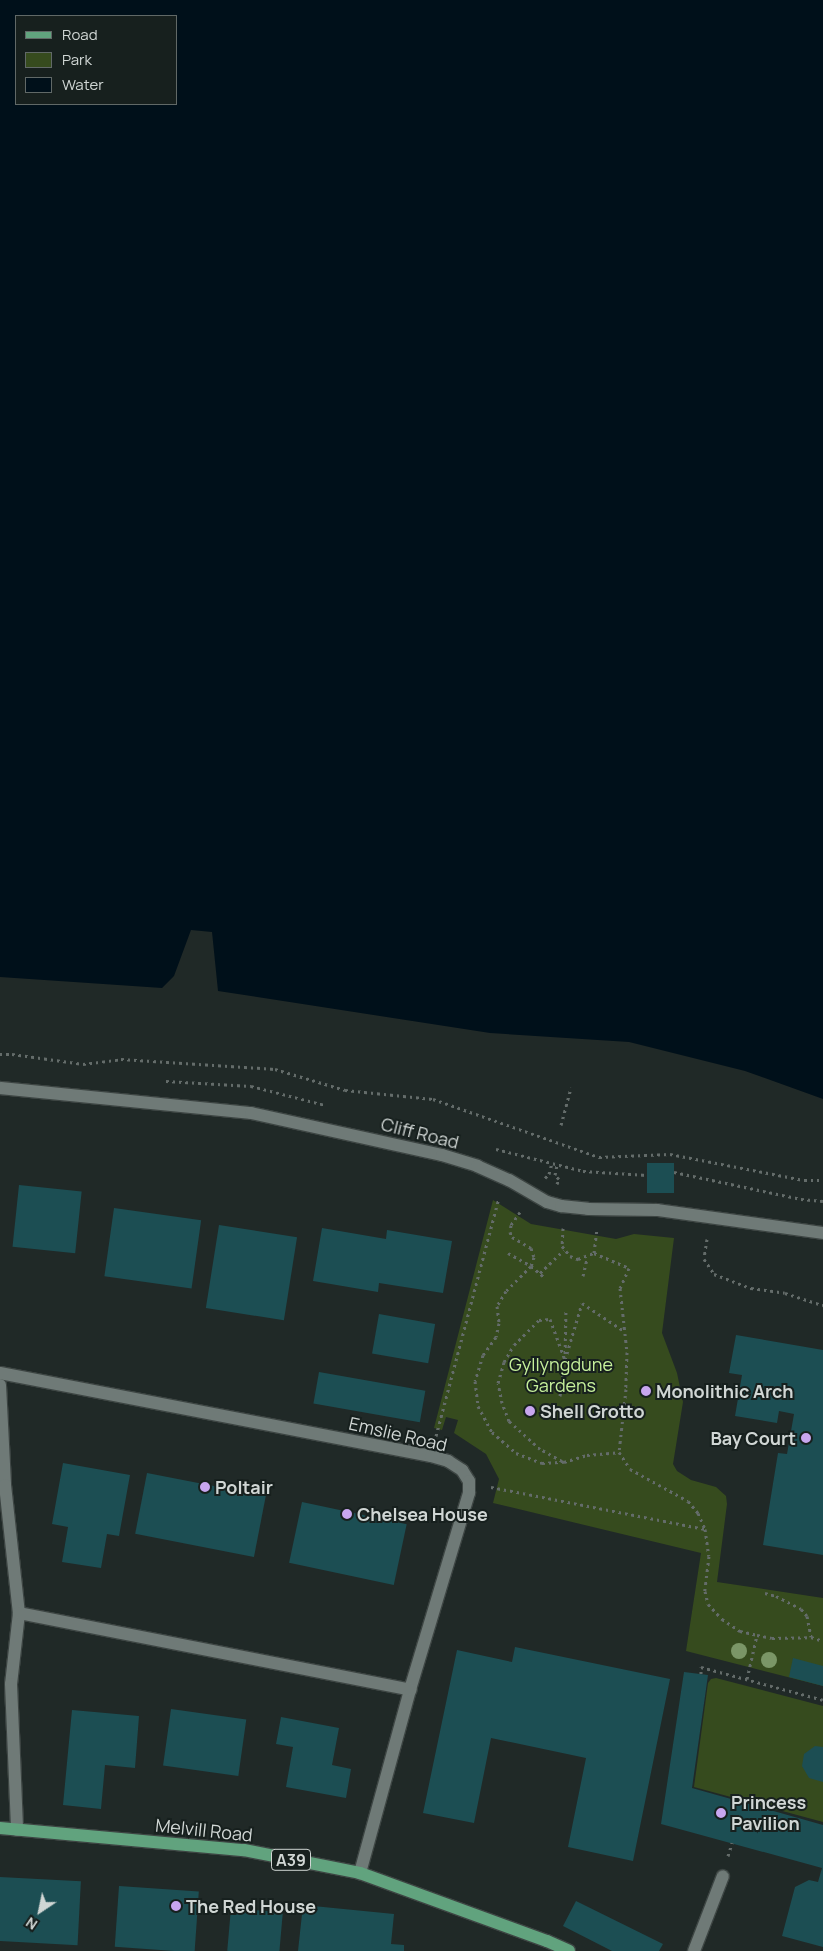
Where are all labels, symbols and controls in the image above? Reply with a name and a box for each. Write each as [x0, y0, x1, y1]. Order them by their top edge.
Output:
legend [15, 15, 178, 105]
text: Road [62, 24, 98, 45]
text: Park [62, 49, 92, 70]
text: Water [62, 74, 104, 95]
street label: Cliff Road [379, 1113, 461, 1153]
park label: Gyllyngdune Gardens [509, 1354, 613, 1396]
place label: Monolithic Arch [656, 1380, 794, 1402]
marker: Monolithic Arch [640, 1385, 652, 1397]
place label: Shell Grotto [540, 1400, 645, 1422]
marker: Shell Grotto [524, 1405, 536, 1417]
street label: Emslie Road [347, 1412, 449, 1456]
place label: Bay Court [710, 1427, 796, 1449]
marker: Bay Court [800, 1432, 812, 1444]
place label: Poltair [215, 1476, 273, 1498]
marker: Poltair [199, 1481, 211, 1493]
place label: Chelsea House [357, 1503, 488, 1525]
marker: Chelsea House [341, 1508, 353, 1520]
place label: Princess Pavilion [731, 1792, 806, 1835]
marker: Princess Pavilion [715, 1807, 727, 1819]
street label: Melvill Road [154, 1814, 254, 1846]
road number: A39 [271, 1846, 311, 1874]
north arrow [15, 1886, 65, 1936]
place label: The Red House [186, 1895, 316, 1917]
marker: The Red House [170, 1900, 182, 1912]
text: N [22, 1913, 41, 1935]

